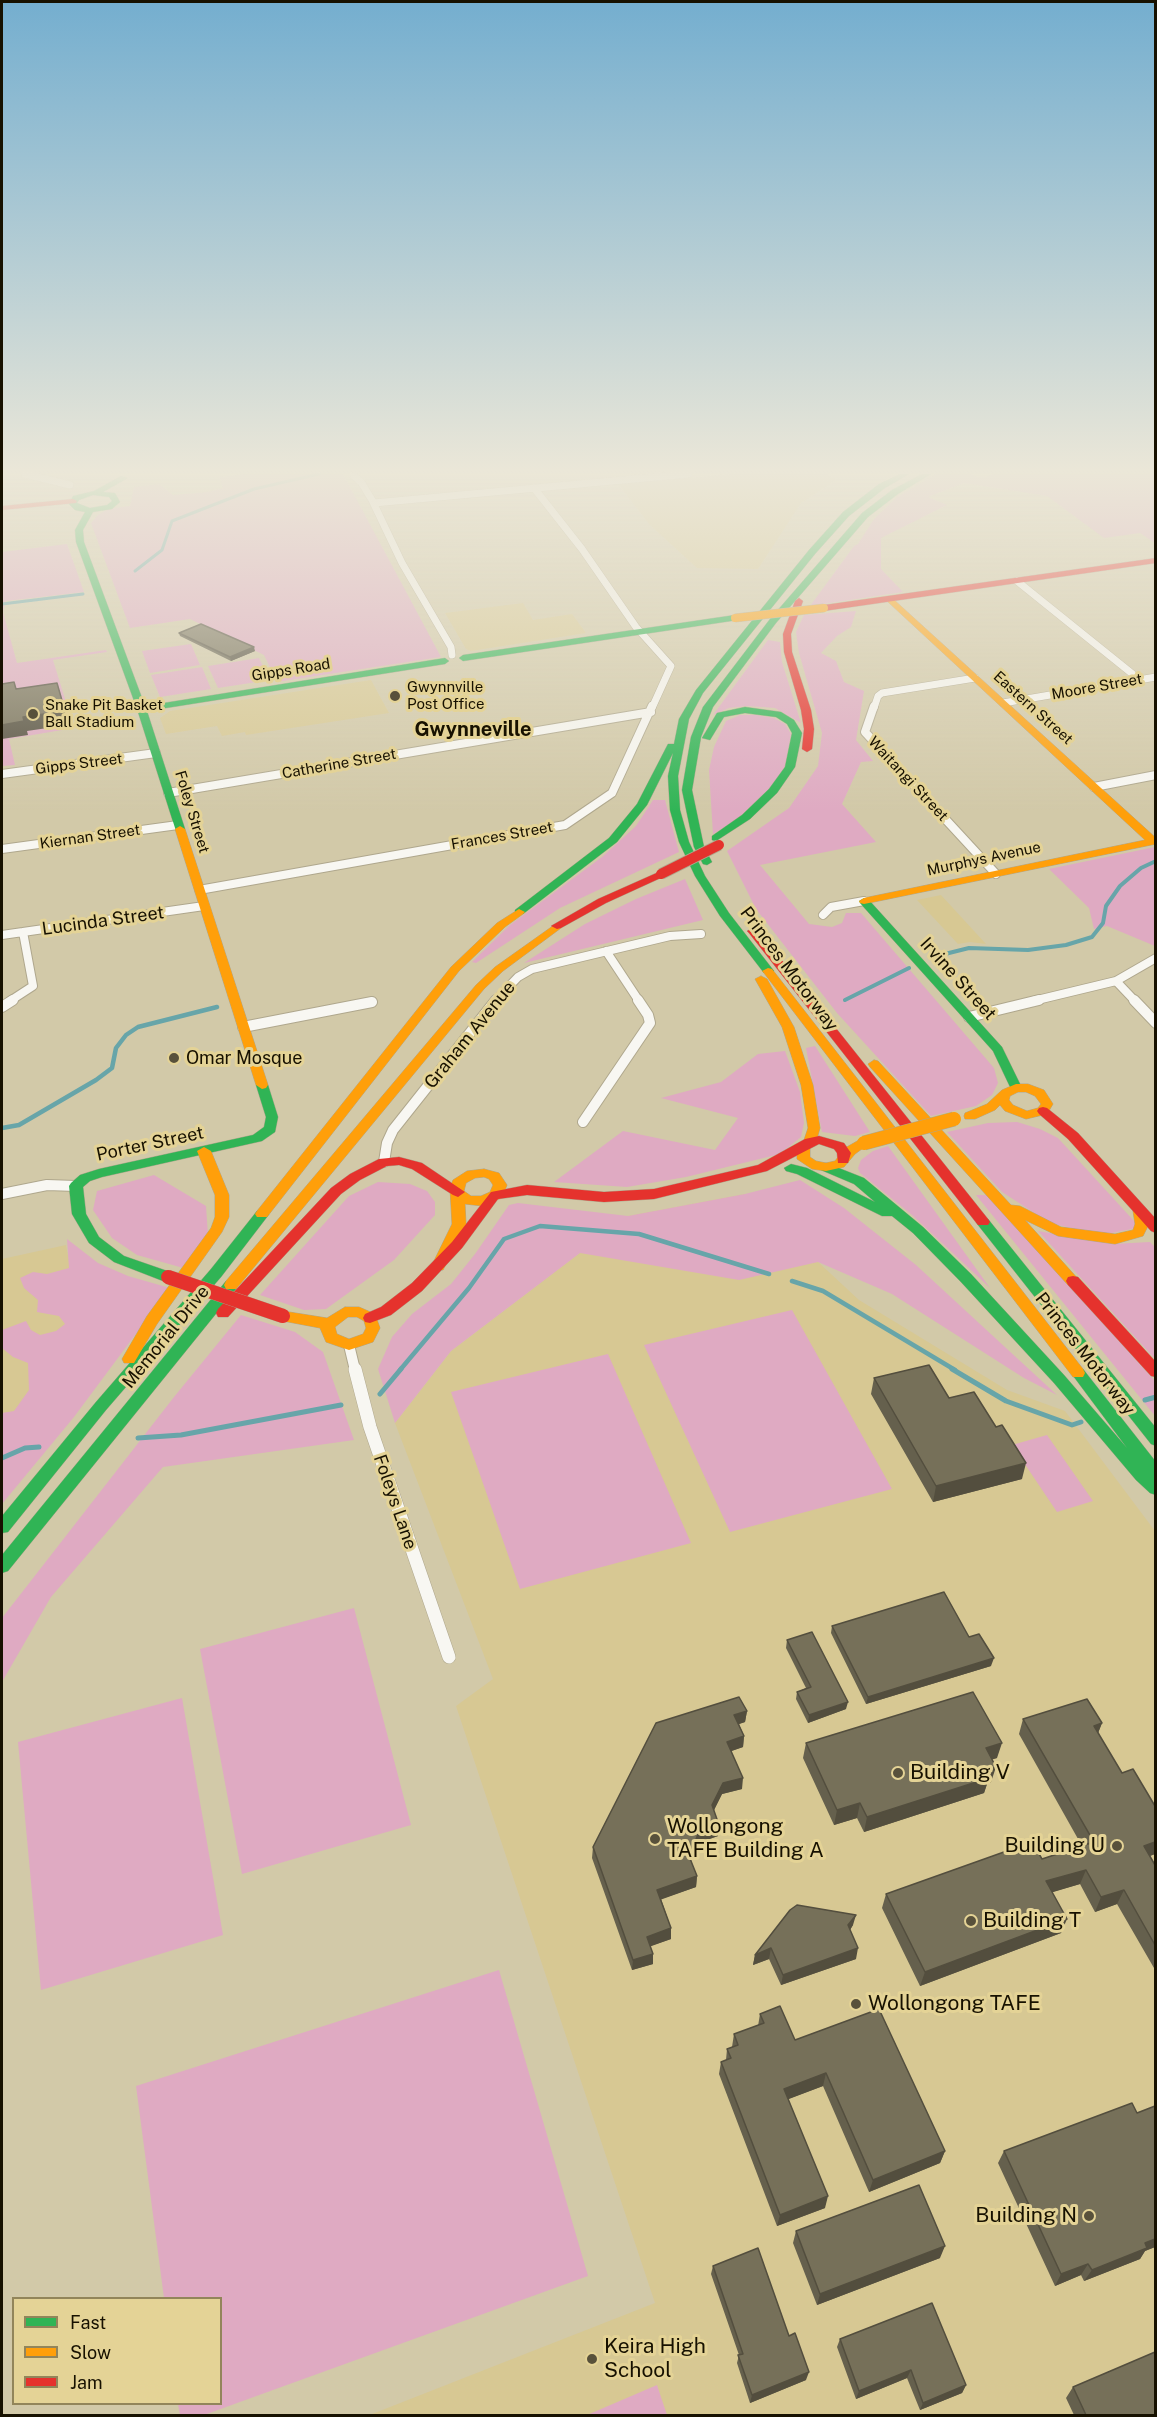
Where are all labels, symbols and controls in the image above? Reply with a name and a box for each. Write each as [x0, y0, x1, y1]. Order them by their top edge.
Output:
street label: Gipps Road [250, 655, 332, 685]
street label: Eastern Street [989, 668, 1077, 748]
street label: Moore Street [1050, 670, 1144, 704]
place label: Gwynnville Post Office [407, 678, 484, 713]
marker: Gwynnville Post Office [388, 689, 402, 703]
place label: Snake Pit Basket Ball Stadium [45, 696, 163, 731]
marker: Snake Pit Basket Ball Stadium [26, 707, 40, 721]
district label: Gwynneville [414, 718, 532, 742]
street label: Waitangi Street [864, 733, 952, 825]
street label: Catherine Street [281, 745, 397, 783]
street label: Gipps Street [34, 750, 124, 778]
street label: Foley Street [171, 769, 213, 855]
street label: Frances Street [450, 818, 554, 854]
street label: Kiernan Street [39, 821, 141, 853]
street label: Murphys Avenue [925, 838, 1043, 880]
street label: Lucinda Street [41, 902, 165, 940]
street label: Princes Motorway [735, 903, 843, 1035]
street label: Irvine Street [915, 933, 1001, 1025]
street label: Graham Avenue [420, 977, 520, 1093]
place label: Omar Mosque [186, 1047, 302, 1069]
marker: Omar Mosque [167, 1051, 181, 1065]
street label: Porter Street [94, 1122, 206, 1166]
street label: Memorial Drive [118, 1281, 214, 1393]
street label: Princes Motorway [1030, 1288, 1140, 1420]
street label: Foleys Lane [369, 1452, 421, 1552]
place label: Building V [910, 1760, 1010, 1786]
marker: Building V [891, 1766, 905, 1780]
place label: Wollongong TAFE Building A [667, 1814, 824, 1864]
marker: Wollongong TAFE Building A [648, 1832, 662, 1846]
place label: Building U [1004, 1833, 1105, 1859]
marker: Building U [1110, 1839, 1124, 1853]
place label: Building T [983, 1908, 1081, 1934]
marker: Building T [964, 1914, 978, 1928]
place label: Wollongong TAFE [868, 1991, 1041, 2017]
marker: Wollongong TAFE [849, 1997, 863, 2011]
place label: Building N [975, 2203, 1077, 2229]
marker: Building N [1082, 2209, 1096, 2223]
legend [12, 2297, 222, 2405]
text: Fast [70, 2312, 106, 2333]
place label: Keira High School [604, 2334, 706, 2384]
text: Slow [70, 2342, 111, 2363]
marker: Keira High School [585, 2352, 599, 2366]
text: Jam [70, 2372, 103, 2393]

